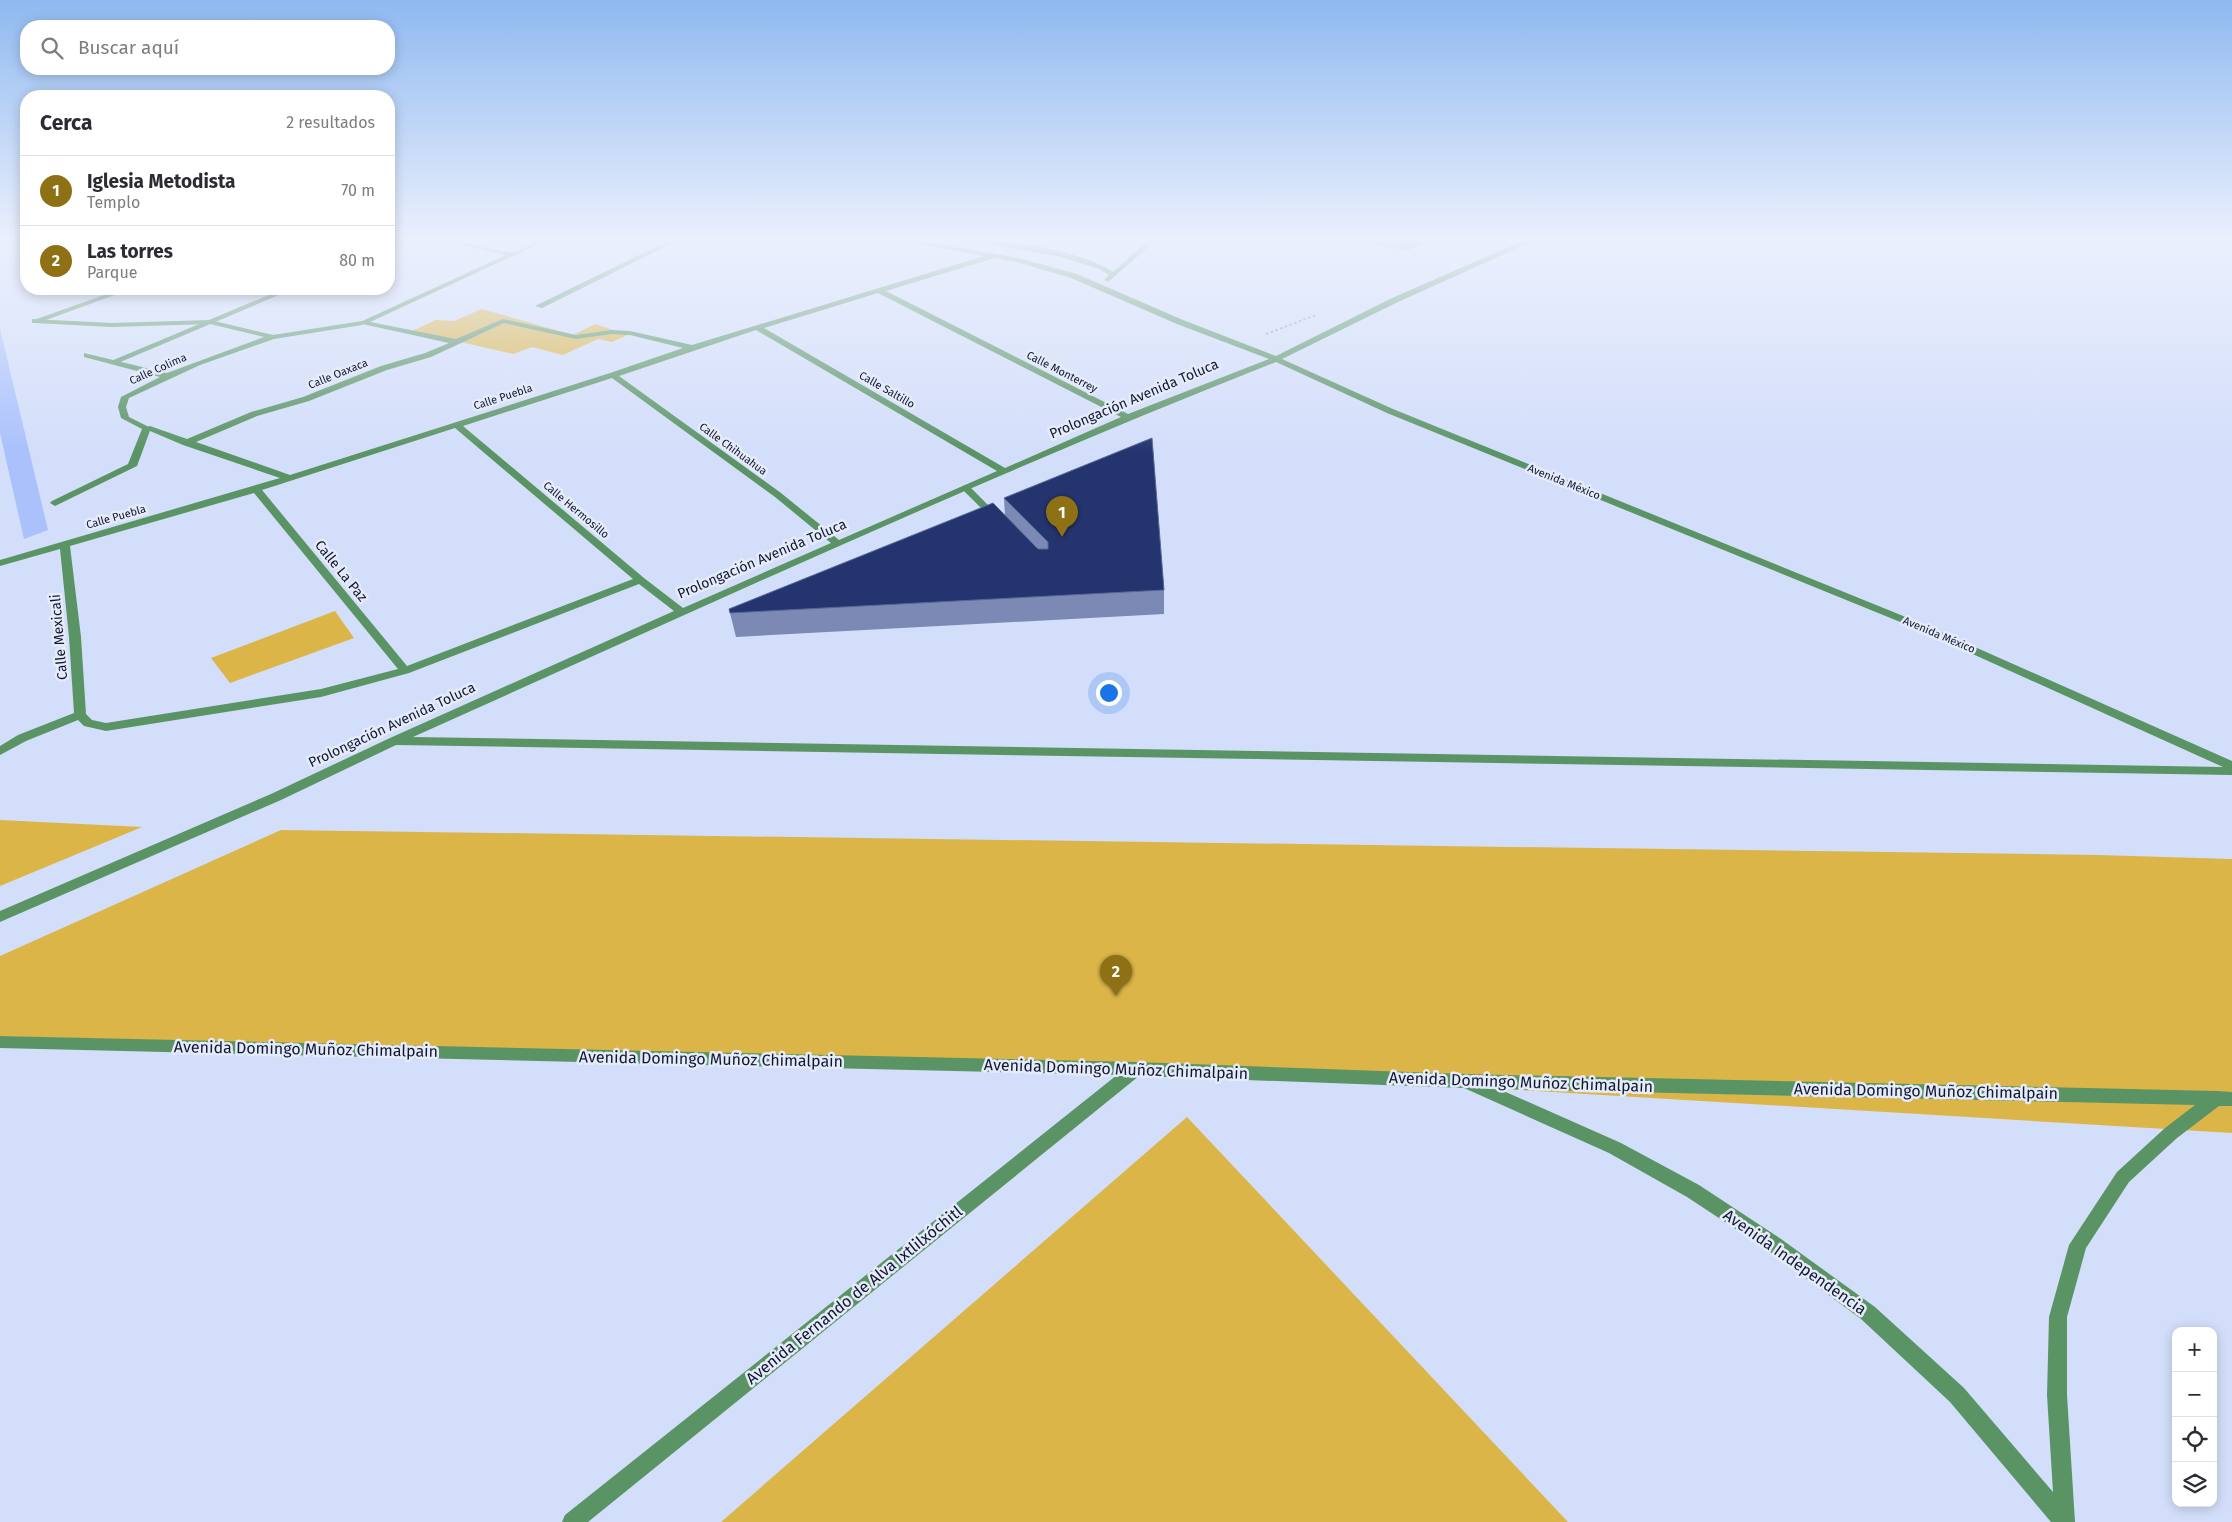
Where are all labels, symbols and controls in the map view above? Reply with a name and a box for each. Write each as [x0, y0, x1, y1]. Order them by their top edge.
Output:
search box [20, 20, 395, 75]
icon: search [38, 34, 66, 62]
text: Buscar aquí [78, 36, 179, 59]
text: Cerca [40, 110, 92, 136]
text: 2 resultados [286, 113, 375, 132]
text: Iglesia Metodista [87, 170, 236, 193]
text: 1 [52, 181, 60, 200]
text: 70 m [341, 181, 375, 200]
text: Templo [87, 193, 140, 212]
text: Las torres [87, 240, 173, 263]
text: 2 [52, 251, 60, 270]
text: 80 m [339, 251, 375, 270]
text: Parque [87, 263, 137, 282]
street label: Calle Monterrey [1024, 349, 1100, 396]
street label: Calle Colima [127, 351, 189, 387]
street label: Calle Oaxaca [306, 356, 370, 392]
street label: Prolongación Avenida Toluca [1047, 356, 1221, 442]
street label: Calle Saltillo [857, 369, 917, 411]
street label: Calle Puebla [472, 381, 534, 413]
street label: Calle Chihuahua [697, 420, 769, 478]
street label: Avenida México [1526, 462, 1602, 502]
street label: Calle Hermosillo [540, 479, 612, 541]
pin: 1 [1046, 496, 1078, 537]
street label: Calle Puebla [85, 502, 147, 532]
street label: Prolongación Avenida Toluca [675, 516, 849, 602]
street label: Calle La Paz [311, 537, 371, 605]
street label: Calle Mexicali [47, 593, 71, 681]
street label: Avenida México [1901, 614, 1977, 656]
street label: Prolongación Avenida Toluca [306, 679, 478, 771]
your location [1096, 680, 1122, 706]
pin: 2 [1100, 955, 1132, 996]
street label: Avenida Domingo Muñoz Chimalpain [174, 1037, 438, 1061]
street label: Avenida Domingo Muñoz Chimalpain [579, 1047, 843, 1071]
street label: Avenida Domingo Muñoz Chimalpain [984, 1055, 1248, 1083]
street label: Avenida Domingo Muñoz Chimalpain [1389, 1068, 1653, 1096]
street label: Avenida Domingo Muñoz Chimalpain [1794, 1079, 2058, 1103]
street label: Avenida Fernando de Alva Ixtlilxóchitl [742, 1202, 966, 1388]
street label: Avenida Independencia [1720, 1205, 1870, 1319]
map controls [2172, 1327, 2217, 1507]
button: + [2172, 1327, 2217, 1372]
button: − [2172, 1372, 2217, 1417]
button: locate [2172, 1417, 2217, 1462]
button: layers [2172, 1462, 2217, 1507]

